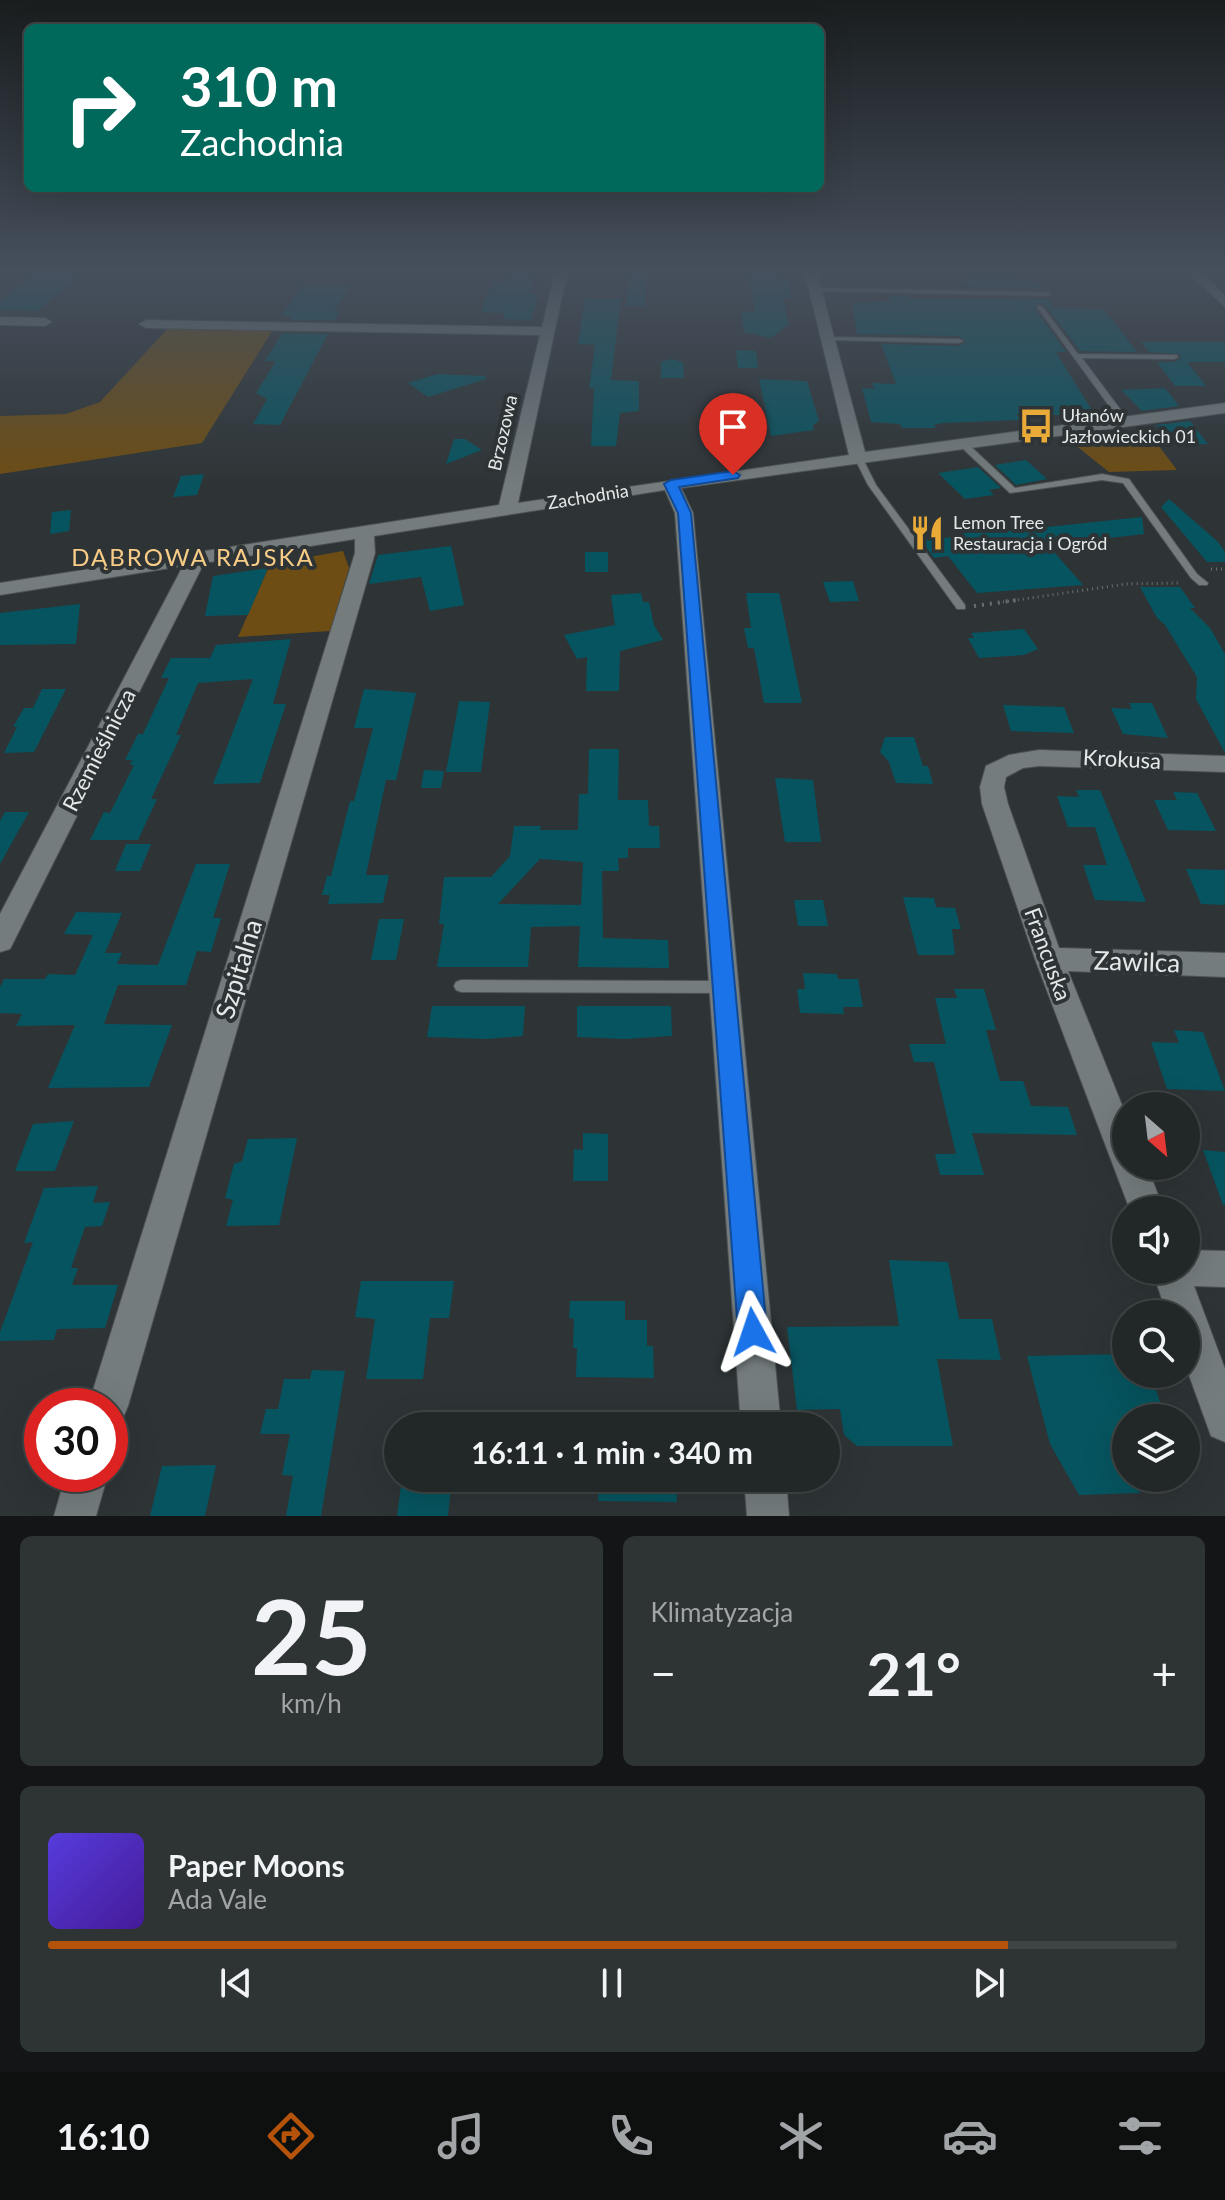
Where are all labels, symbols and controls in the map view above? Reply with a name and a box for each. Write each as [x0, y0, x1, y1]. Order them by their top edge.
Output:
text: 310 m [180, 52, 338, 119]
icon: right [48, 56, 152, 160]
text: Zachodnia [180, 120, 344, 164]
street label: Brzozowa [483, 393, 521, 473]
pin [699, 393, 767, 475]
place label: Ułanów Jazłowieckich 01 [1062, 404, 1196, 447]
icon: arrive [711, 405, 755, 449]
bus stop icon: Ułanów Jazłowieckich 01 [1017, 407, 1055, 445]
street label: Zachodnia [546, 479, 630, 513]
place label: Lemon Tree Restauracja i Ogród [953, 511, 1107, 554]
restaurant icon: Lemon Tree Restauracja i Ogród [908, 514, 946, 552]
district label: DĄBROWA RAJSKA [71, 542, 315, 571]
street label: Rzemieślnicza [56, 684, 141, 816]
street label: Krokusa [1082, 743, 1162, 774]
street label: Francuska [1019, 904, 1078, 1004]
street label: Szpitalna [208, 915, 268, 1022]
street label: Zawilca [1093, 944, 1181, 979]
north arrow [1112, 1092, 1200, 1180]
map controls [1112, 1092, 1200, 1492]
button: sound [1112, 1196, 1200, 1284]
position arrow [711, 1290, 795, 1374]
button: search [1112, 1300, 1200, 1388]
speed limit sign: 30 [24, 1388, 128, 1492]
button: layers [1112, 1404, 1200, 1492]
text: 16:11 · 1 min · 340 m [471, 1434, 753, 1470]
text: 25 [251, 1572, 372, 1697]
text: Klimatyzacja [651, 1596, 793, 1628]
text: 21° [866, 1637, 961, 1709]
text: − [651, 1647, 676, 1699]
text: + [1151, 1647, 1177, 1699]
text: km/h [281, 1687, 342, 1719]
text: Paper Moons [168, 1847, 345, 1883]
text: Ada Vale [168, 1883, 267, 1915]
icon: previous [214, 1961, 258, 2005]
icon: pause [590, 1961, 634, 2005]
icon: next [967, 1961, 1011, 2005]
icon: directions [263, 2108, 319, 2164]
icon: music [433, 2108, 489, 2164]
icon: phone [603, 2108, 659, 2164]
icon: climate [773, 2108, 829, 2164]
icon: car [942, 2108, 998, 2164]
icon: filters [1112, 2108, 1168, 2164]
text: 16:10 [57, 2114, 150, 2158]

